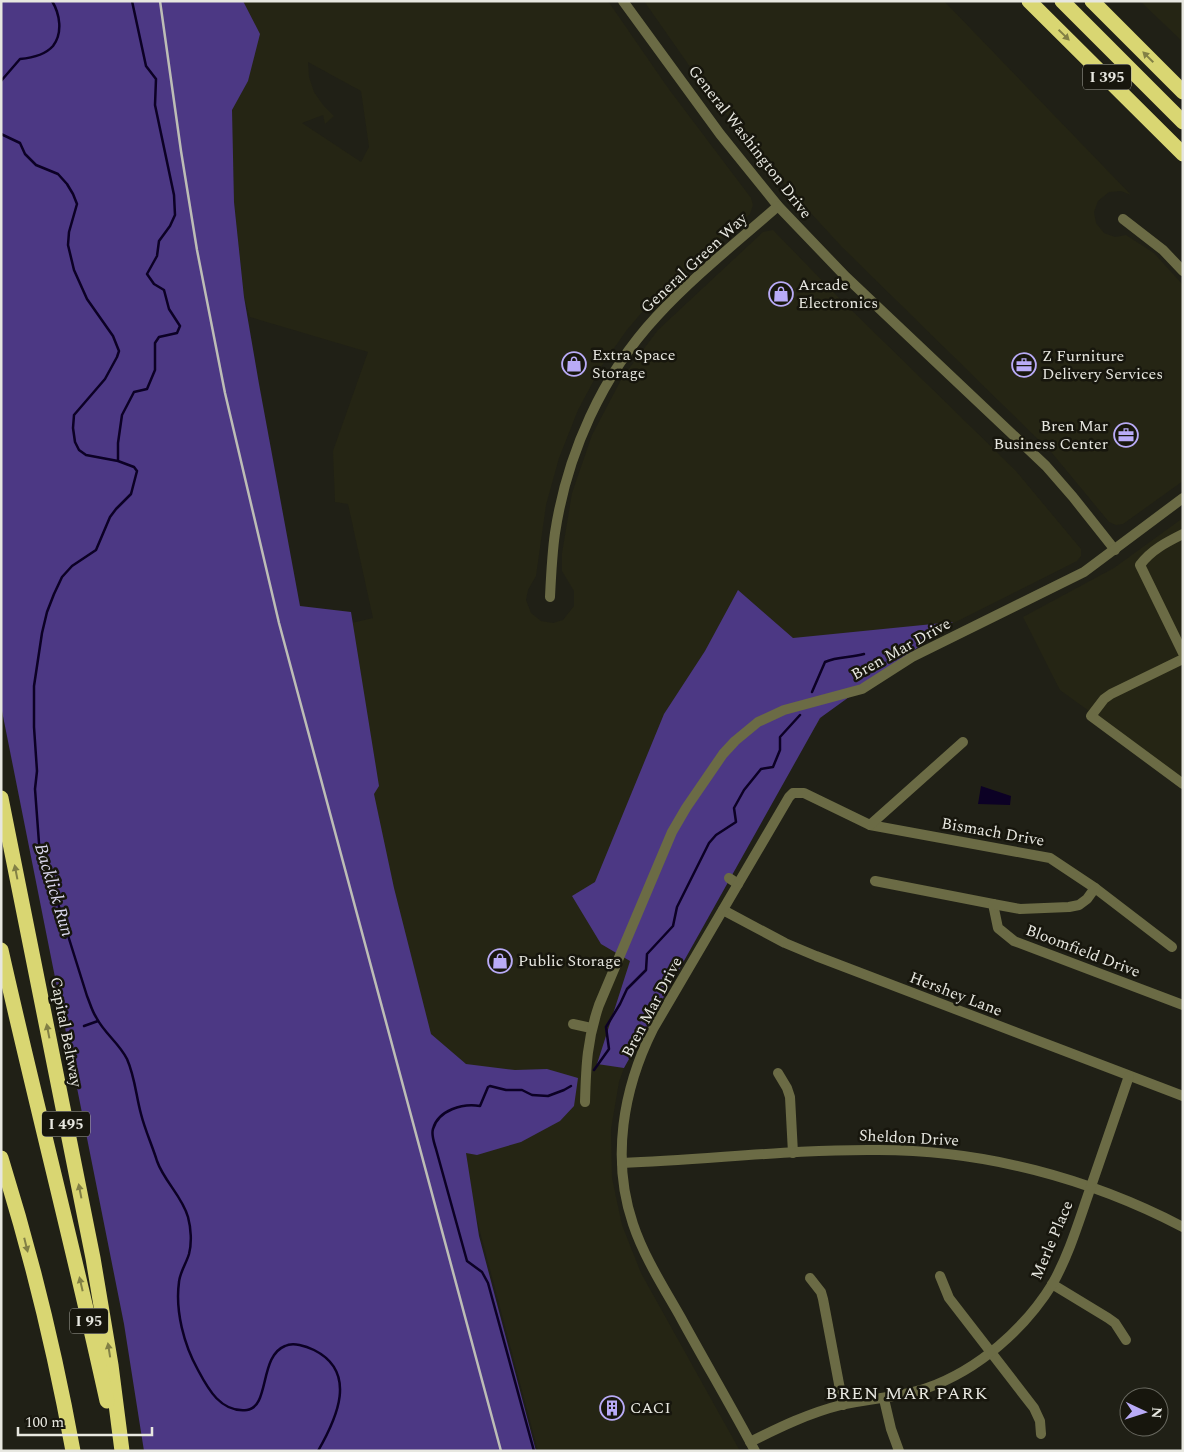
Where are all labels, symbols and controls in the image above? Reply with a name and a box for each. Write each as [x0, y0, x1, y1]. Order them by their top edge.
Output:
one-way arrow [1058, 29, 1070, 41]
one-way arrow [1142, 52, 1154, 64]
street label: General Washington Drive [682, 60, 818, 224]
road number: I 395 [1083, 64, 1131, 90]
street label: General Green Way [635, 206, 754, 319]
place label: Arcade Electronics [798, 273, 878, 315]
shop icon: Arcade Electronics [768, 281, 794, 307]
place label: Extra Space Storage [592, 343, 675, 385]
place label: Z Furniture Delivery Services [1042, 344, 1163, 386]
shop icon: Extra Space Storage [561, 351, 587, 377]
office icon: Z Furniture Delivery Services [1011, 352, 1037, 378]
place label: Bren Mar Business Center [993, 414, 1108, 456]
office icon: Bren Mar Business Center [1113, 422, 1139, 448]
street label: Bren Mar Drive [847, 612, 955, 686]
street label: Bismach Drive [940, 811, 1046, 853]
water label: Backlick Run [27, 840, 81, 940]
one-way arrow [12, 864, 20, 879]
street label: Bloomfield Drive [1022, 918, 1144, 984]
shop icon: Public Storage [487, 948, 513, 974]
place label: Public Storage [518, 949, 621, 973]
street label: Bren Mar Drive [615, 953, 689, 1061]
street label: Hershey Lane [906, 965, 1006, 1023]
street label: Capital Beltway [44, 975, 89, 1091]
one-way arrow [44, 1024, 52, 1039]
road number: I 495 [42, 1112, 90, 1136]
street label: Sheldon Drive [858, 1123, 960, 1153]
one-way arrow [75, 1182, 83, 1198]
street label: Merle Place [1025, 1197, 1079, 1283]
one-way arrow [22, 1238, 30, 1253]
one-way arrow [77, 1276, 85, 1291]
road number: I 95 [70, 1308, 108, 1334]
one-way arrow [104, 1342, 112, 1358]
district label: BREN MAR PARK [826, 1380, 988, 1407]
north arrow [1119, 1387, 1169, 1437]
building icon: CACI [599, 1395, 625, 1421]
place label: CACI [630, 1396, 671, 1420]
scale bar [18, 1404, 151, 1436]
text: N [1146, 1406, 1167, 1419]
text: 100 m [25, 1411, 64, 1434]

